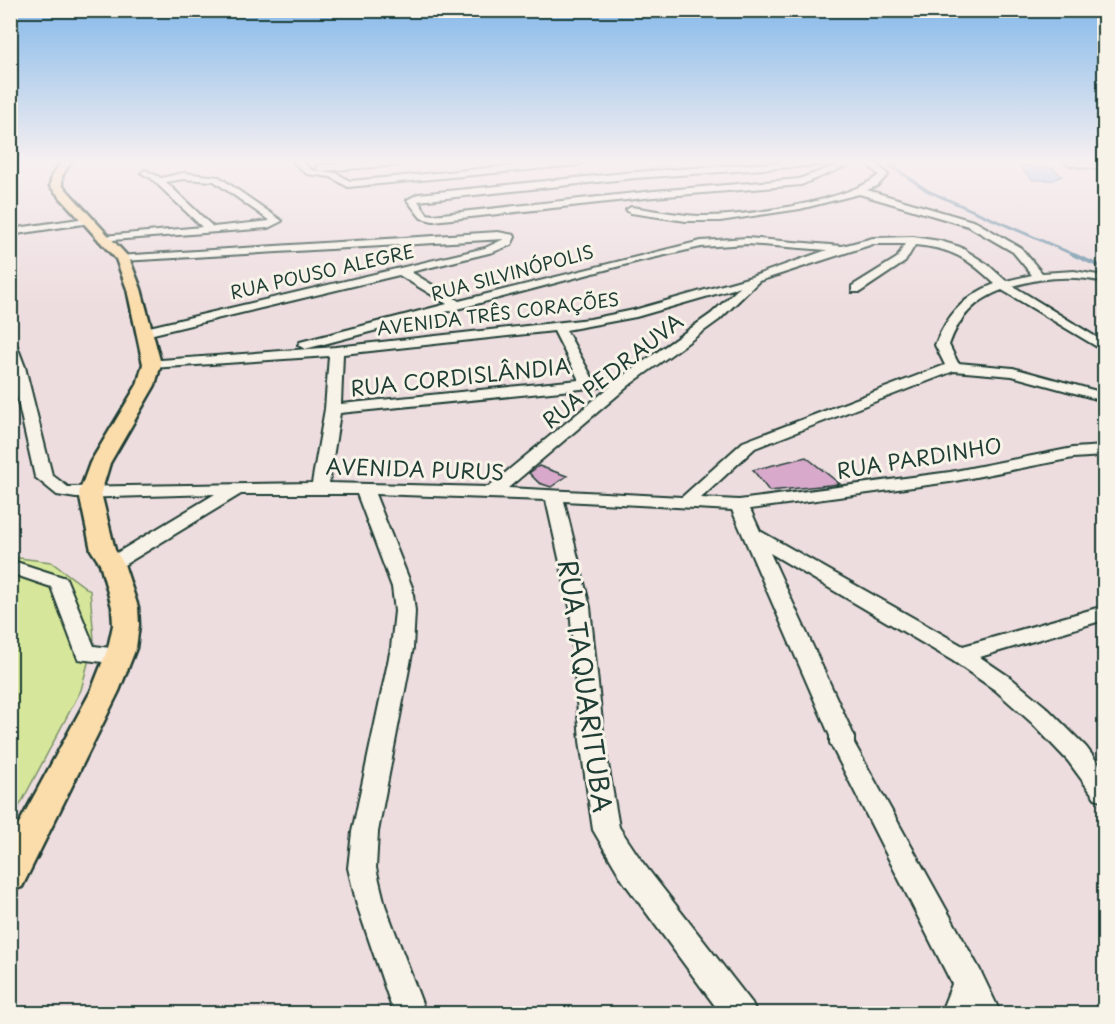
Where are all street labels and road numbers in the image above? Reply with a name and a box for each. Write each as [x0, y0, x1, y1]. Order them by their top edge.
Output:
street label: RUA POUSO ALEGRE [227, 237, 417, 305]
street label: RUA SILVINÓPOLIS [428, 237, 596, 307]
street label: AVENIDA TRÊS CORAÇÕES [375, 285, 621, 341]
street label: RUA PEDRAUVA [535, 305, 689, 435]
street label: RUA CORDISLÂNDIA [349, 349, 572, 403]
street label: RUA PARDINHO [834, 428, 1004, 486]
street label: AVENIDA PURUS [325, 449, 505, 487]
street label: RUA TAQUARITUBA [549, 557, 623, 815]

